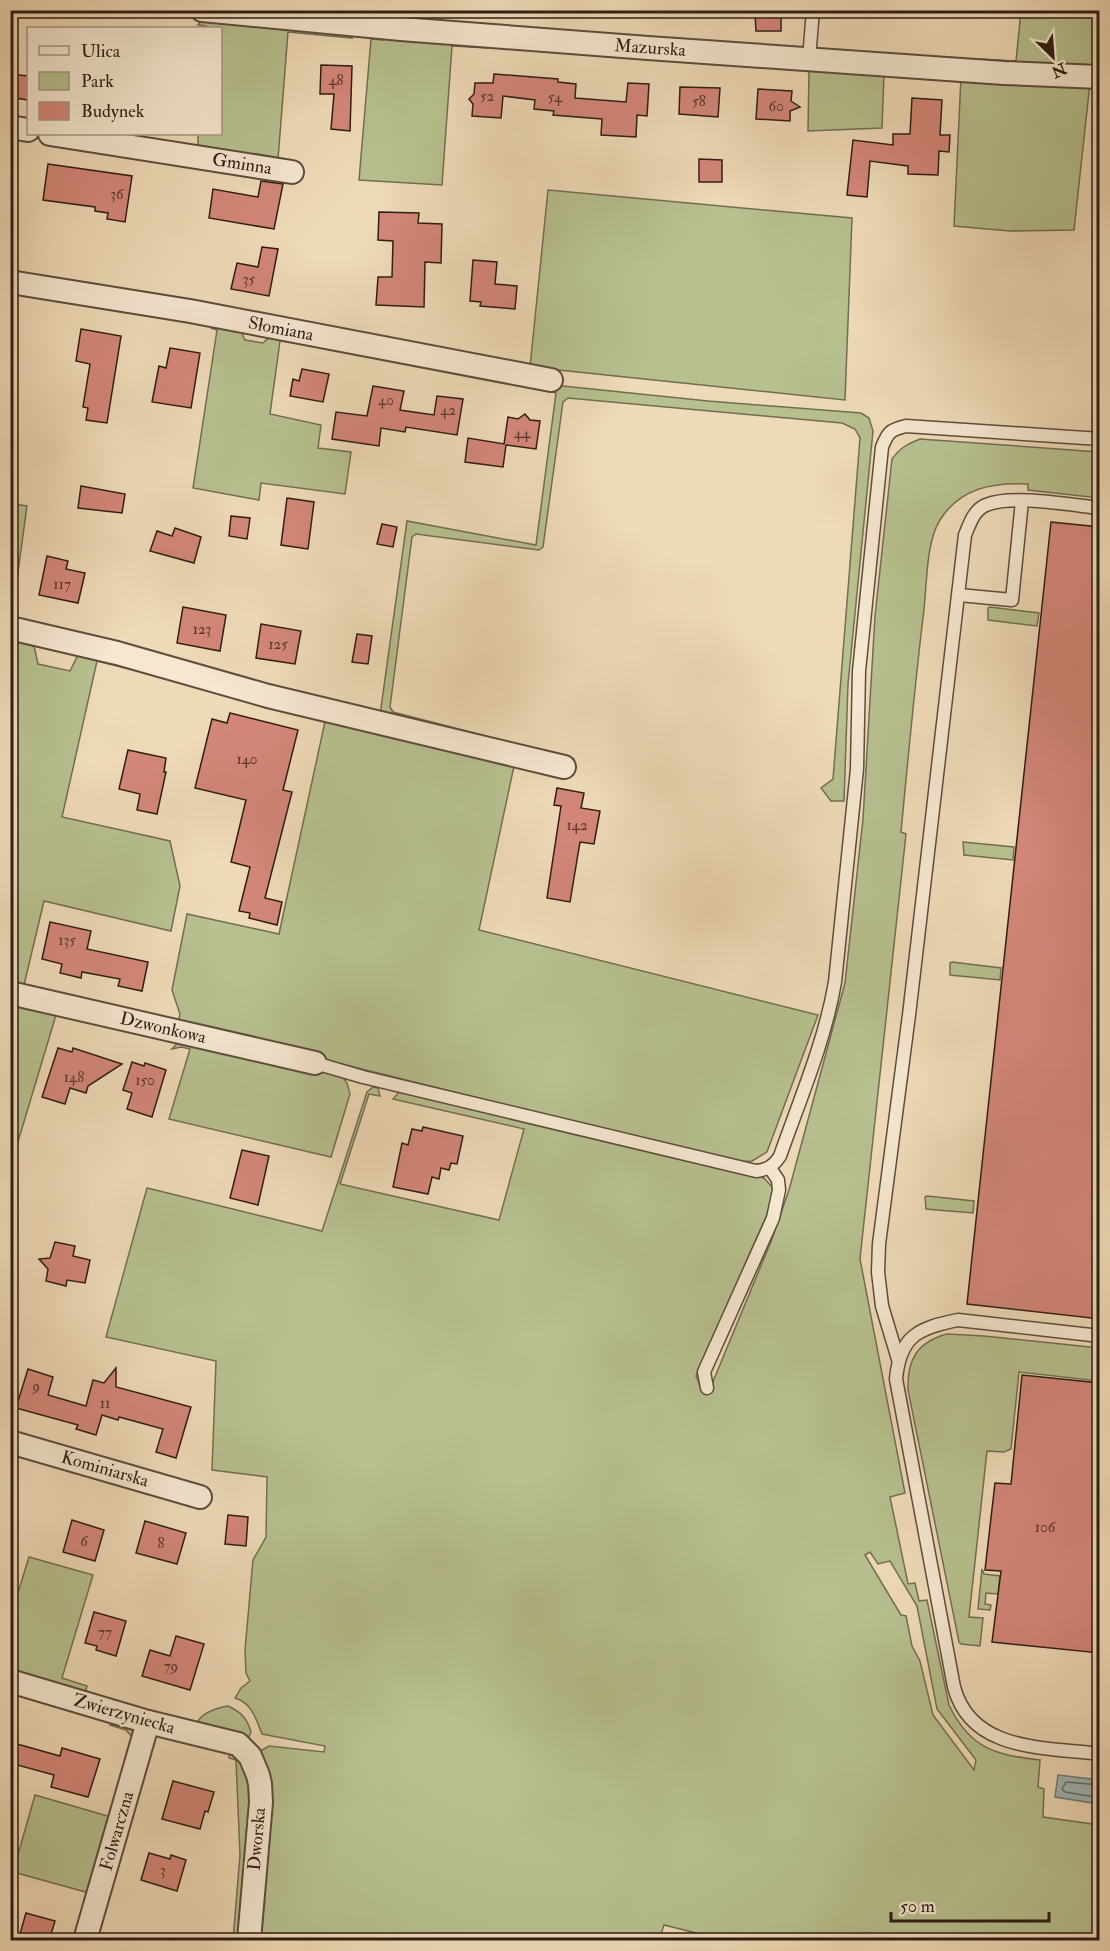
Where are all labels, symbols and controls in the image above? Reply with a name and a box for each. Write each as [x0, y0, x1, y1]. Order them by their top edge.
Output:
legend [27, 27, 222, 135]
north arrow [1023, 27, 1083, 87]
street label: Mazurska [614, 34, 687, 62]
text: Ulica [81, 40, 121, 63]
text: N [1048, 57, 1071, 82]
text: Park [81, 70, 114, 93]
house number: 48 [328, 71, 344, 90]
house number: 52 [480, 87, 494, 106]
house number: 54 [548, 88, 563, 107]
house number: 58 [692, 92, 706, 111]
house number: 60 [768, 97, 784, 116]
text: Budynek [81, 100, 145, 123]
street label: Gminna [211, 148, 274, 180]
house number: 36 [110, 185, 125, 204]
house number: 35 [243, 270, 256, 289]
street label: Słomiana [246, 311, 316, 347]
house number: 40 [378, 391, 394, 410]
house number: 42 [440, 401, 456, 420]
house number: 44 [514, 424, 531, 443]
house number: 117 [53, 575, 71, 594]
house number: 123 [193, 620, 211, 639]
house number: 125 [268, 635, 288, 654]
house number: 140 [236, 750, 258, 769]
house number: 142 [566, 816, 588, 835]
house number: 135 [58, 931, 76, 950]
street label: Dzwonkowa [118, 1007, 209, 1049]
house number: 148 [64, 1068, 84, 1087]
house number: 150 [135, 1071, 155, 1090]
house number: 9 [31, 1377, 40, 1396]
house number: 11 [100, 1394, 110, 1413]
street label: Kominiarska [59, 1446, 152, 1493]
house number: 106 [1035, 1518, 1057, 1537]
house number: 6 [80, 1532, 89, 1551]
house number: 8 [157, 1534, 165, 1553]
house number: 77 [98, 1623, 112, 1642]
house number: 79 [164, 1657, 178, 1676]
street label: Zwierzyniecka [71, 1689, 178, 1740]
street label: Folwarczna [95, 1788, 139, 1873]
street label: Dworska [243, 1806, 271, 1871]
house number: 3 [160, 1861, 166, 1880]
scale bar [891, 1885, 1048, 1923]
text: 50 m [900, 1895, 935, 1918]

